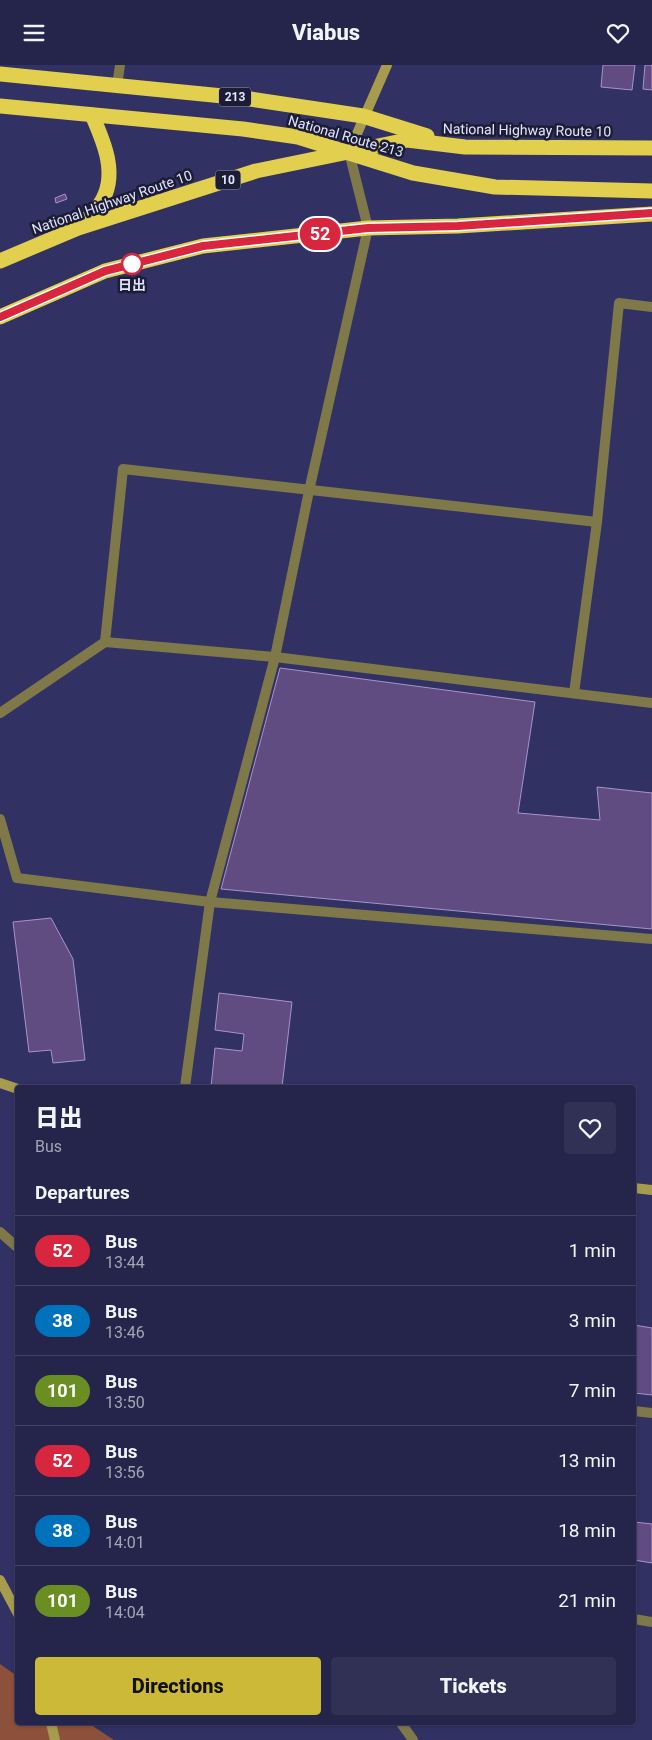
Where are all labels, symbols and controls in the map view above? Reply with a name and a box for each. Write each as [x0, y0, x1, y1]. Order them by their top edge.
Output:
icon: menu [20, 19, 48, 47]
icon: heart [604, 19, 632, 47]
text: Viabus [292, 20, 360, 45]
road number: 213 [219, 87, 251, 107]
street label: National Route 213 [286, 112, 406, 160]
street label: National Highway Route 10 [443, 121, 611, 139]
street label: National Highway Route 10 [30, 167, 194, 237]
road number: 10 [216, 171, 240, 189]
line badge: 52 [298, 218, 342, 250]
text: 52 [310, 223, 330, 244]
marker: 日出 [121, 253, 143, 275]
place label: 日出 [118, 277, 146, 293]
button: heart [564, 1102, 616, 1154]
text: 日出 [35, 1104, 83, 1132]
text: Bus [35, 1137, 62, 1156]
text: Departures [35, 1181, 130, 1204]
text: Bus [105, 1230, 138, 1253]
text: 1 min [569, 1239, 616, 1262]
text: 52 [52, 1240, 73, 1261]
text: 13:44 [105, 1253, 145, 1272]
text: Bus [105, 1300, 138, 1323]
text: 3 min [569, 1309, 616, 1332]
text: 38 [52, 1310, 73, 1331]
text: 13:46 [105, 1323, 145, 1342]
text: Bus [105, 1370, 138, 1393]
text: 7 min [569, 1379, 616, 1402]
text: 101 [47, 1380, 78, 1401]
text: 13:50 [105, 1393, 145, 1412]
text: Bus [105, 1440, 138, 1463]
text: 13 min [558, 1449, 616, 1472]
text: 52 [52, 1450, 73, 1471]
text: 13:56 [105, 1463, 145, 1482]
text: Bus [105, 1510, 138, 1533]
text: 18 min [558, 1519, 616, 1542]
text: 38 [52, 1520, 73, 1541]
text: 14:01 [105, 1533, 145, 1552]
text: Bus [105, 1580, 138, 1603]
text: 21 min [558, 1589, 616, 1612]
text: 101 [47, 1590, 78, 1611]
text: 14:04 [105, 1603, 145, 1622]
button: Directions [35, 1657, 321, 1715]
button: Tickets [331, 1657, 616, 1715]

